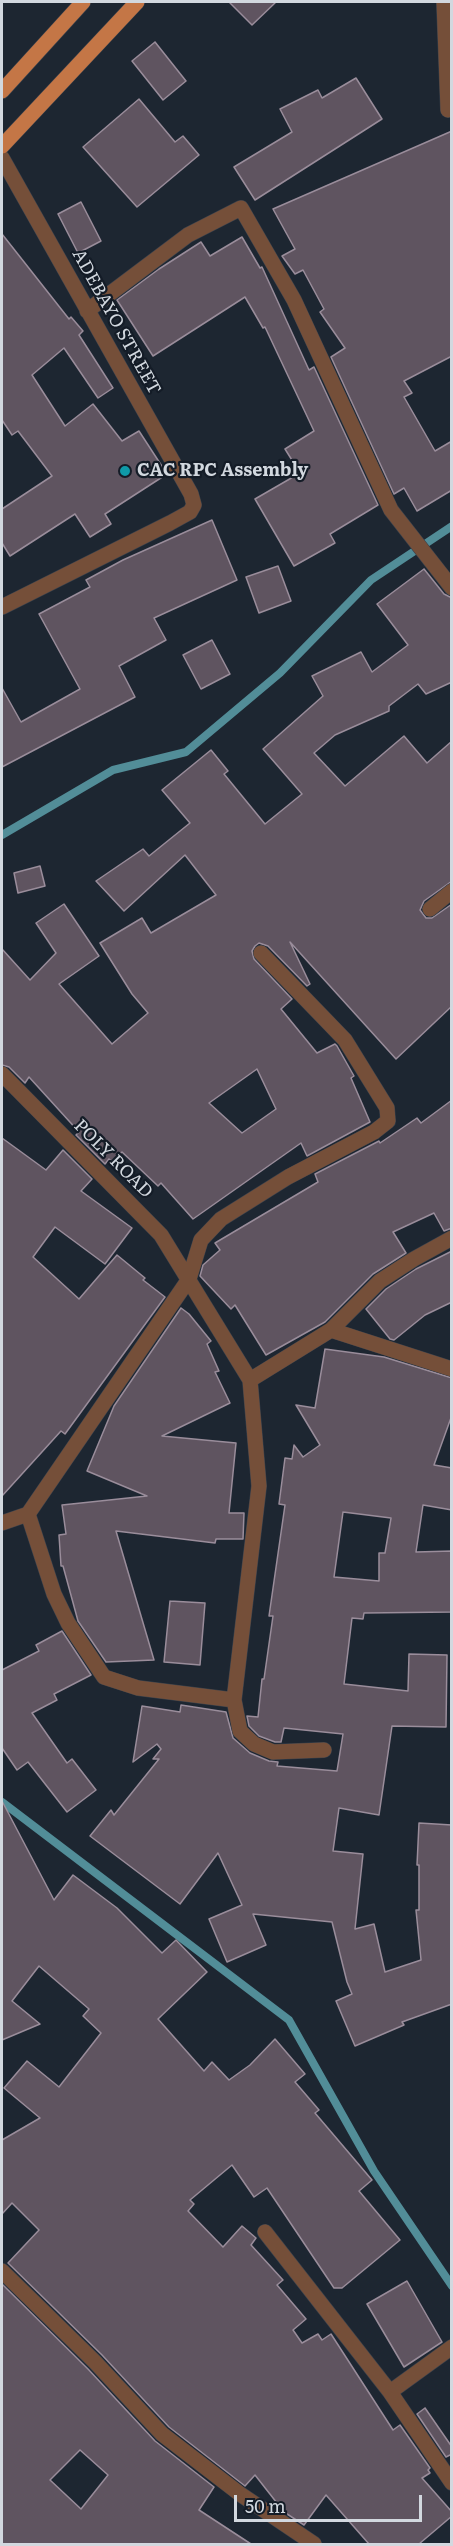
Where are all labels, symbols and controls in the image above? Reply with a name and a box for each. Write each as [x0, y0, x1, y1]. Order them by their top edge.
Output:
street label: ADEBAYO STREET [67, 245, 165, 399]
place label: CAC RPC Assembly [137, 460, 308, 482]
marker: CAC RPC Assembly [118, 464, 132, 478]
street label: POLY ROAD [69, 1115, 157, 1203]
scale bar [237, 2483, 424, 2521]
text: 50 m [245, 2492, 286, 2519]

